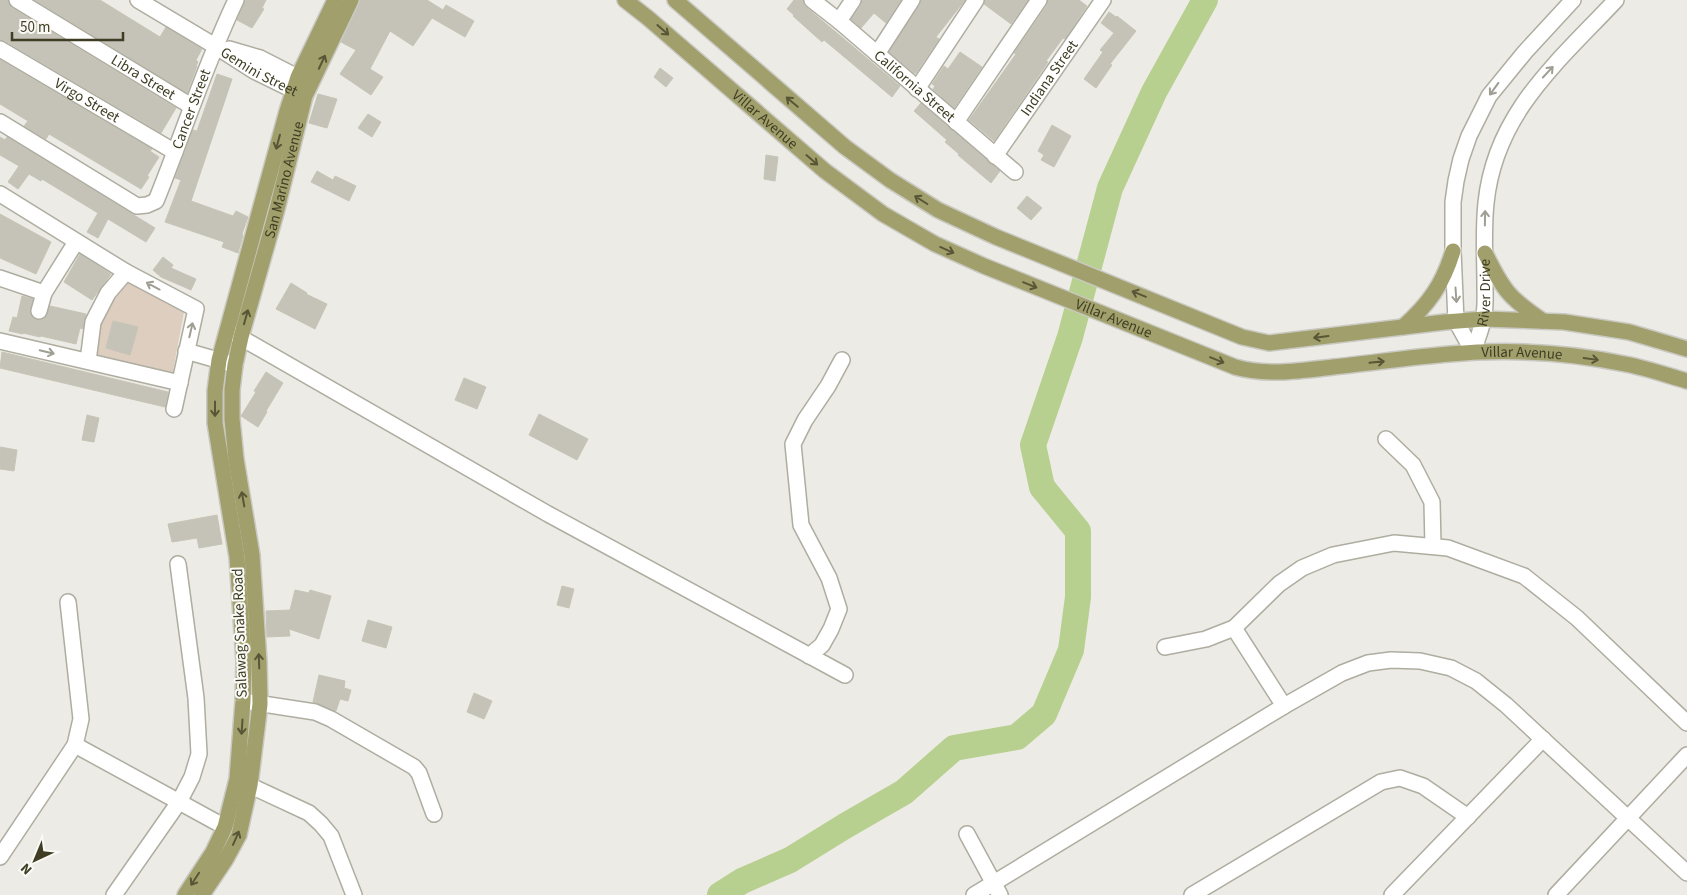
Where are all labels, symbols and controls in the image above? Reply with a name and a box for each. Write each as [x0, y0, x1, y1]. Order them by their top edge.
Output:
scale bar [12, 10, 124, 42]
text: 50 m [20, 17, 50, 38]
one-way arrow [656, 25, 669, 36]
street label: Indiana Street [1015, 36, 1083, 120]
street label: Gemini Street [217, 42, 301, 101]
street label: California Street [869, 45, 960, 127]
street label: Libra Street [107, 49, 180, 105]
one-way arrow [318, 55, 327, 70]
street label: Cancer Street [166, 66, 216, 152]
one-way arrow [1542, 66, 1554, 79]
street label: Virgo Street [50, 73, 124, 128]
one-way arrow [1489, 82, 1499, 96]
street label: Villar Avenue [728, 85, 803, 154]
one-way arrow [786, 96, 799, 107]
street label: San Marino Avenue [259, 119, 309, 241]
one-way arrow [273, 134, 283, 150]
one-way arrow [805, 154, 818, 166]
one-way arrow [915, 194, 929, 204]
one-way arrow [1481, 210, 1490, 226]
one-way arrow [939, 245, 954, 255]
street label: River Drive [1471, 259, 1496, 328]
one-way arrow [146, 281, 161, 290]
one-way arrow [1022, 281, 1037, 290]
one-way arrow [1451, 287, 1460, 303]
one-way arrow [1132, 289, 1147, 298]
street label: Villar Avenue [1072, 293, 1155, 343]
one-way arrow [242, 310, 252, 326]
one-way arrow [187, 322, 196, 338]
one-way arrow [1314, 332, 1330, 342]
street label: Villar Avenue [1481, 341, 1563, 365]
one-way arrow [39, 348, 55, 357]
one-way arrow [1583, 354, 1599, 364]
one-way arrow [1209, 356, 1224, 365]
one-way arrow [1369, 357, 1385, 367]
one-way arrow [210, 400, 220, 417]
one-way arrow [238, 492, 248, 508]
street label: Salawag Snake Road [227, 568, 253, 698]
one-way arrow [254, 653, 264, 670]
one-way arrow [237, 718, 246, 734]
one-way arrow [232, 831, 242, 846]
north arrow [10, 835, 60, 885]
text: N [16, 858, 37, 879]
one-way arrow [190, 872, 200, 886]

